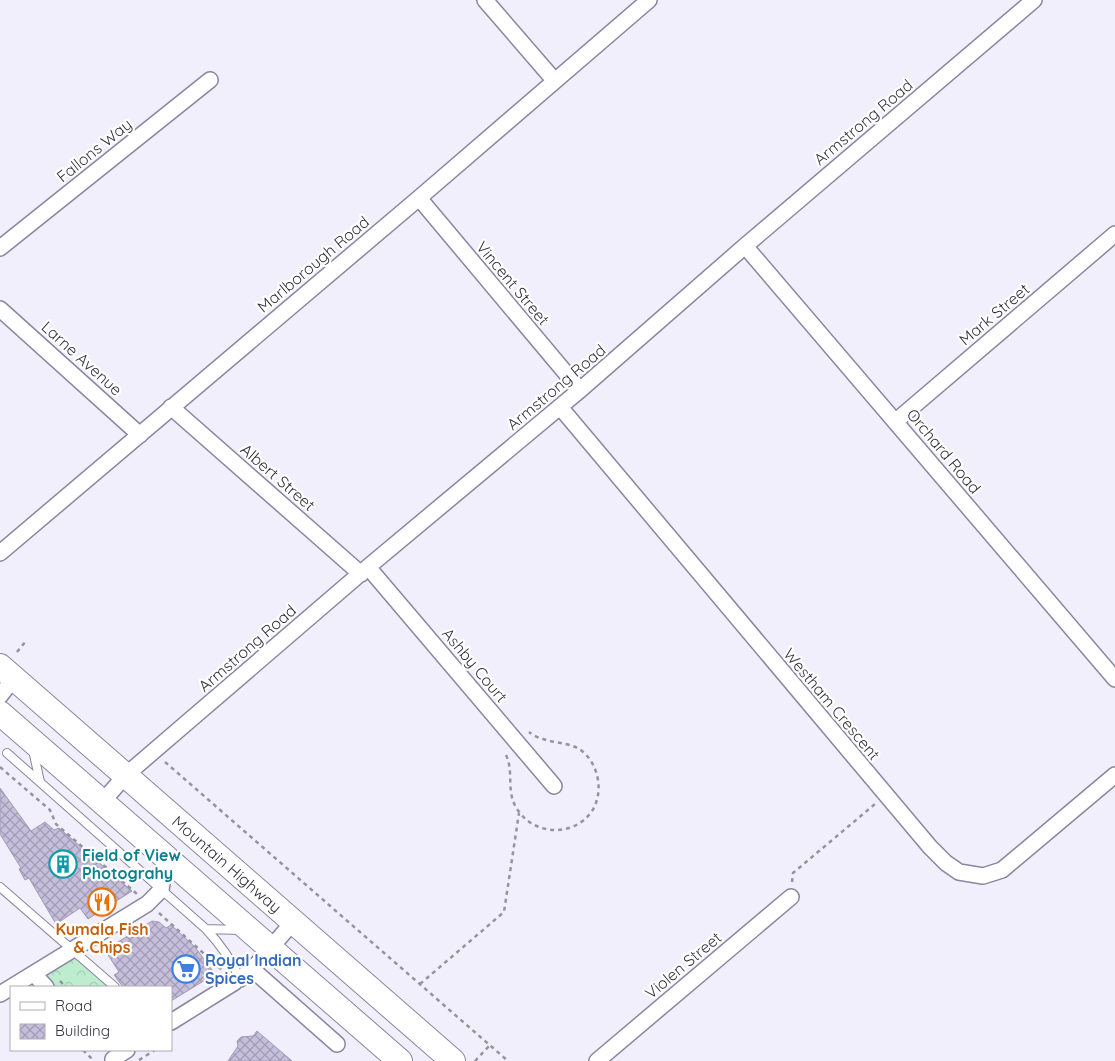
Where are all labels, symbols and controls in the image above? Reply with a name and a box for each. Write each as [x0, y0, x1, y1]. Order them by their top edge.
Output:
street label: Armstrong Road [810, 75, 916, 169]
street label: Fallons Way [53, 114, 135, 186]
street label: Marlborough Road [253, 211, 373, 317]
street label: Vincent Street [472, 237, 554, 329]
street label: Mark Street [955, 279, 1033, 349]
street label: Larne Avenue [38, 317, 126, 399]
street label: Armstrong Road [503, 340, 609, 434]
street label: Orchard Road [903, 404, 985, 498]
street label: Albert Street [237, 439, 319, 515]
street label: Armstrong Road [194, 600, 300, 696]
street label: Ashby Court [438, 624, 512, 706]
street label: Westham Crescent [779, 644, 885, 764]
street label: Mountain Highway [168, 811, 286, 917]
place label: Field of View Photograhy [82, 845, 181, 883]
building icon: Field of View Photograhy [48, 849, 78, 879]
restaurant icon: Kumala Fish & Chips [87, 887, 117, 917]
place label: Kumala Fish & Chips [55, 919, 149, 957]
street label: Violen Street [641, 927, 725, 1003]
place label: Royal Indian Spices [205, 950, 301, 988]
supermarket icon: Royal Indian Spices [171, 954, 201, 984]
legend [10, 986, 172, 1051]
text: Road [55, 996, 92, 1015]
text: Building [55, 1021, 110, 1040]

